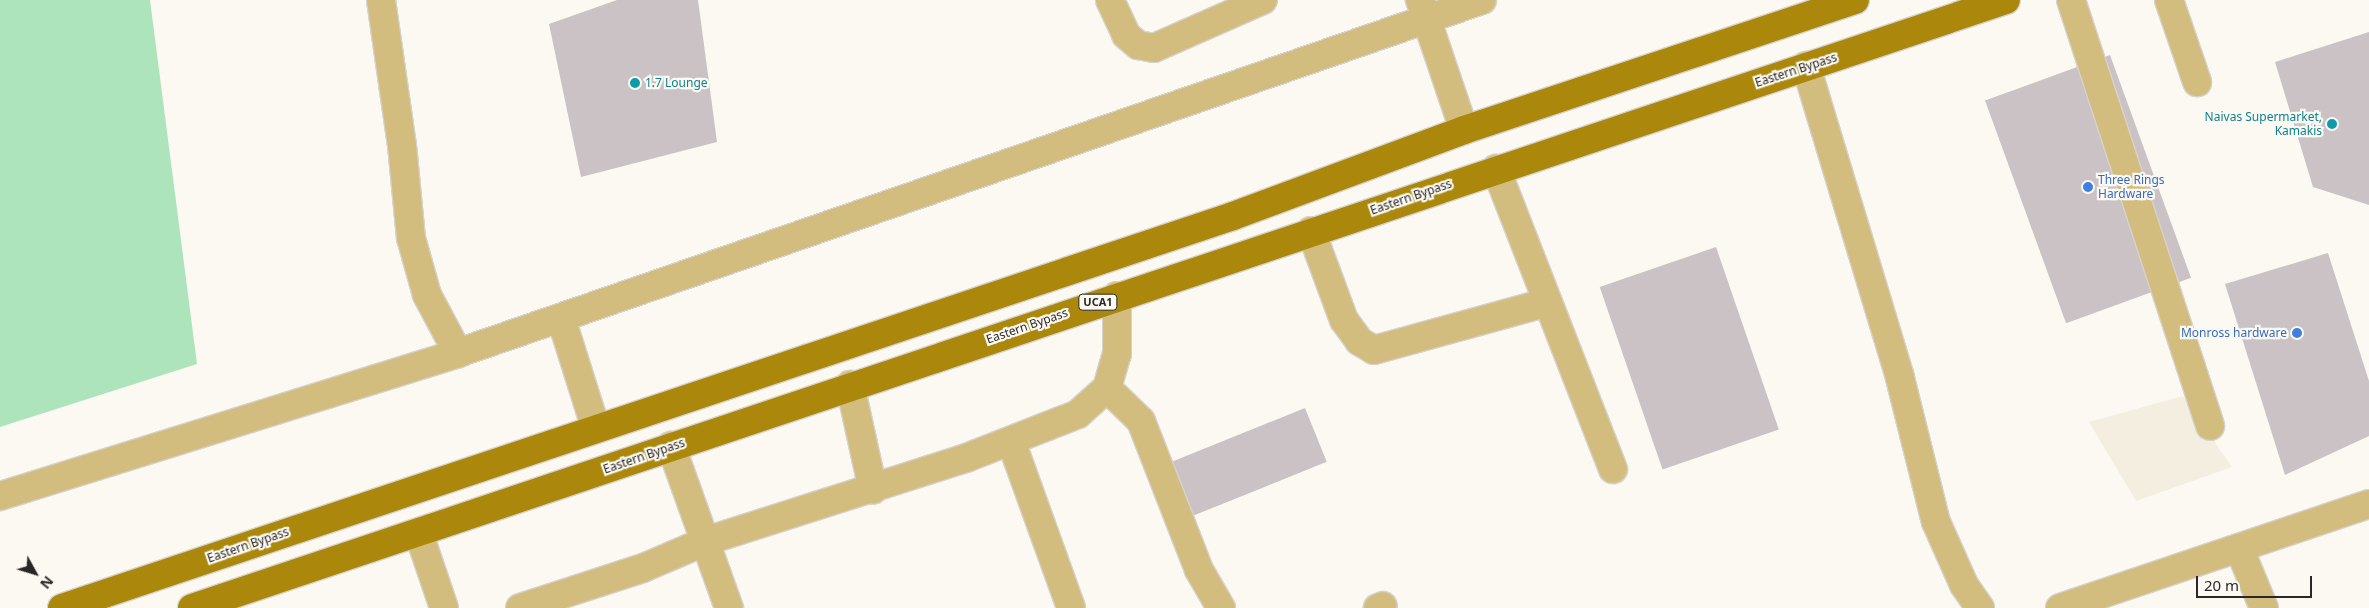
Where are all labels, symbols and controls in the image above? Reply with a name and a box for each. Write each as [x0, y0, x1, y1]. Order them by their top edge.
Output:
street label: Eastern Bypass [1753, 50, 1839, 90]
place label: 1.7 Lounge [645, 76, 708, 90]
marker: 1.7 Lounge [629, 77, 641, 89]
place label: Naivas Supermarket, Kamakis [2205, 110, 2322, 138]
marker: Naivas Supermarket, Kamakis [2326, 118, 2338, 130]
place label: Three Rings Hardware [2098, 173, 2165, 201]
street label: Eastern Bypass [1368, 176, 1454, 218]
marker: Three Rings Hardware [2082, 181, 2094, 193]
road number: UCA1 [1078, 294, 1118, 310]
street label: Eastern Bypass [984, 305, 1070, 347]
place label: Monross hardware [2181, 326, 2287, 340]
marker: Monross hardware [2291, 327, 2303, 339]
street label: Eastern Bypass [601, 435, 687, 477]
street label: Eastern Bypass [205, 524, 291, 566]
north arrow [10, 548, 60, 598]
scale bar [2199, 566, 2315, 598]
text: N [36, 572, 58, 593]
text: 20 m [2204, 575, 2239, 595]

